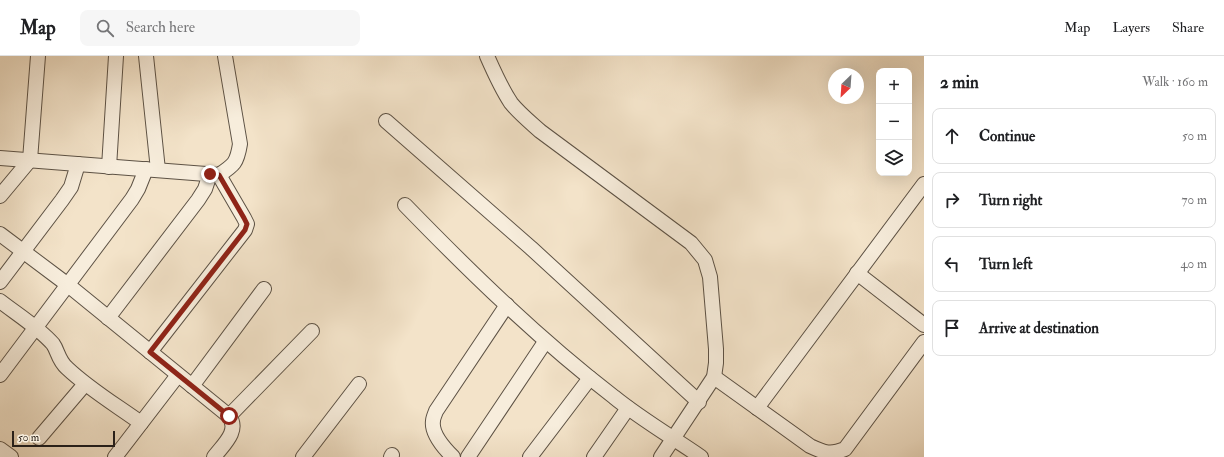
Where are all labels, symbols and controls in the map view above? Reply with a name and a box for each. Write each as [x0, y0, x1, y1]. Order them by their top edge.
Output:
search box [80, 10, 360, 46]
text: Map [20, 16, 56, 40]
icon: search [94, 17, 116, 39]
text: Search here [126, 18, 195, 37]
text: Map [1064, 19, 1090, 36]
text: Layers [1112, 19, 1150, 36]
text: Share [1172, 19, 1204, 36]
north arrow [828, 68, 864, 104]
map controls [876, 68, 912, 176]
button: + [876, 68, 912, 104]
text: 2 min [940, 72, 979, 93]
text: Walk · 160 m [1142, 74, 1208, 90]
button: − [876, 104, 912, 140]
icon: ahead [941, 125, 963, 147]
text: Continue [979, 127, 1035, 146]
text: 50 m [1182, 128, 1207, 144]
button: layers [876, 140, 912, 176]
route end [201, 165, 219, 183]
icon: right [941, 189, 963, 211]
text: Turn right [979, 191, 1042, 210]
text: 70 m [1182, 192, 1207, 208]
icon: left [941, 253, 963, 275]
text: Turn left [979, 255, 1033, 274]
text: 40 m [1181, 256, 1207, 272]
icon: arrive [941, 317, 963, 339]
text: Arrive at destination [979, 319, 1099, 338]
route start [220, 407, 238, 425]
scale bar [12, 429, 115, 448]
text: 50 m [18, 431, 39, 444]

